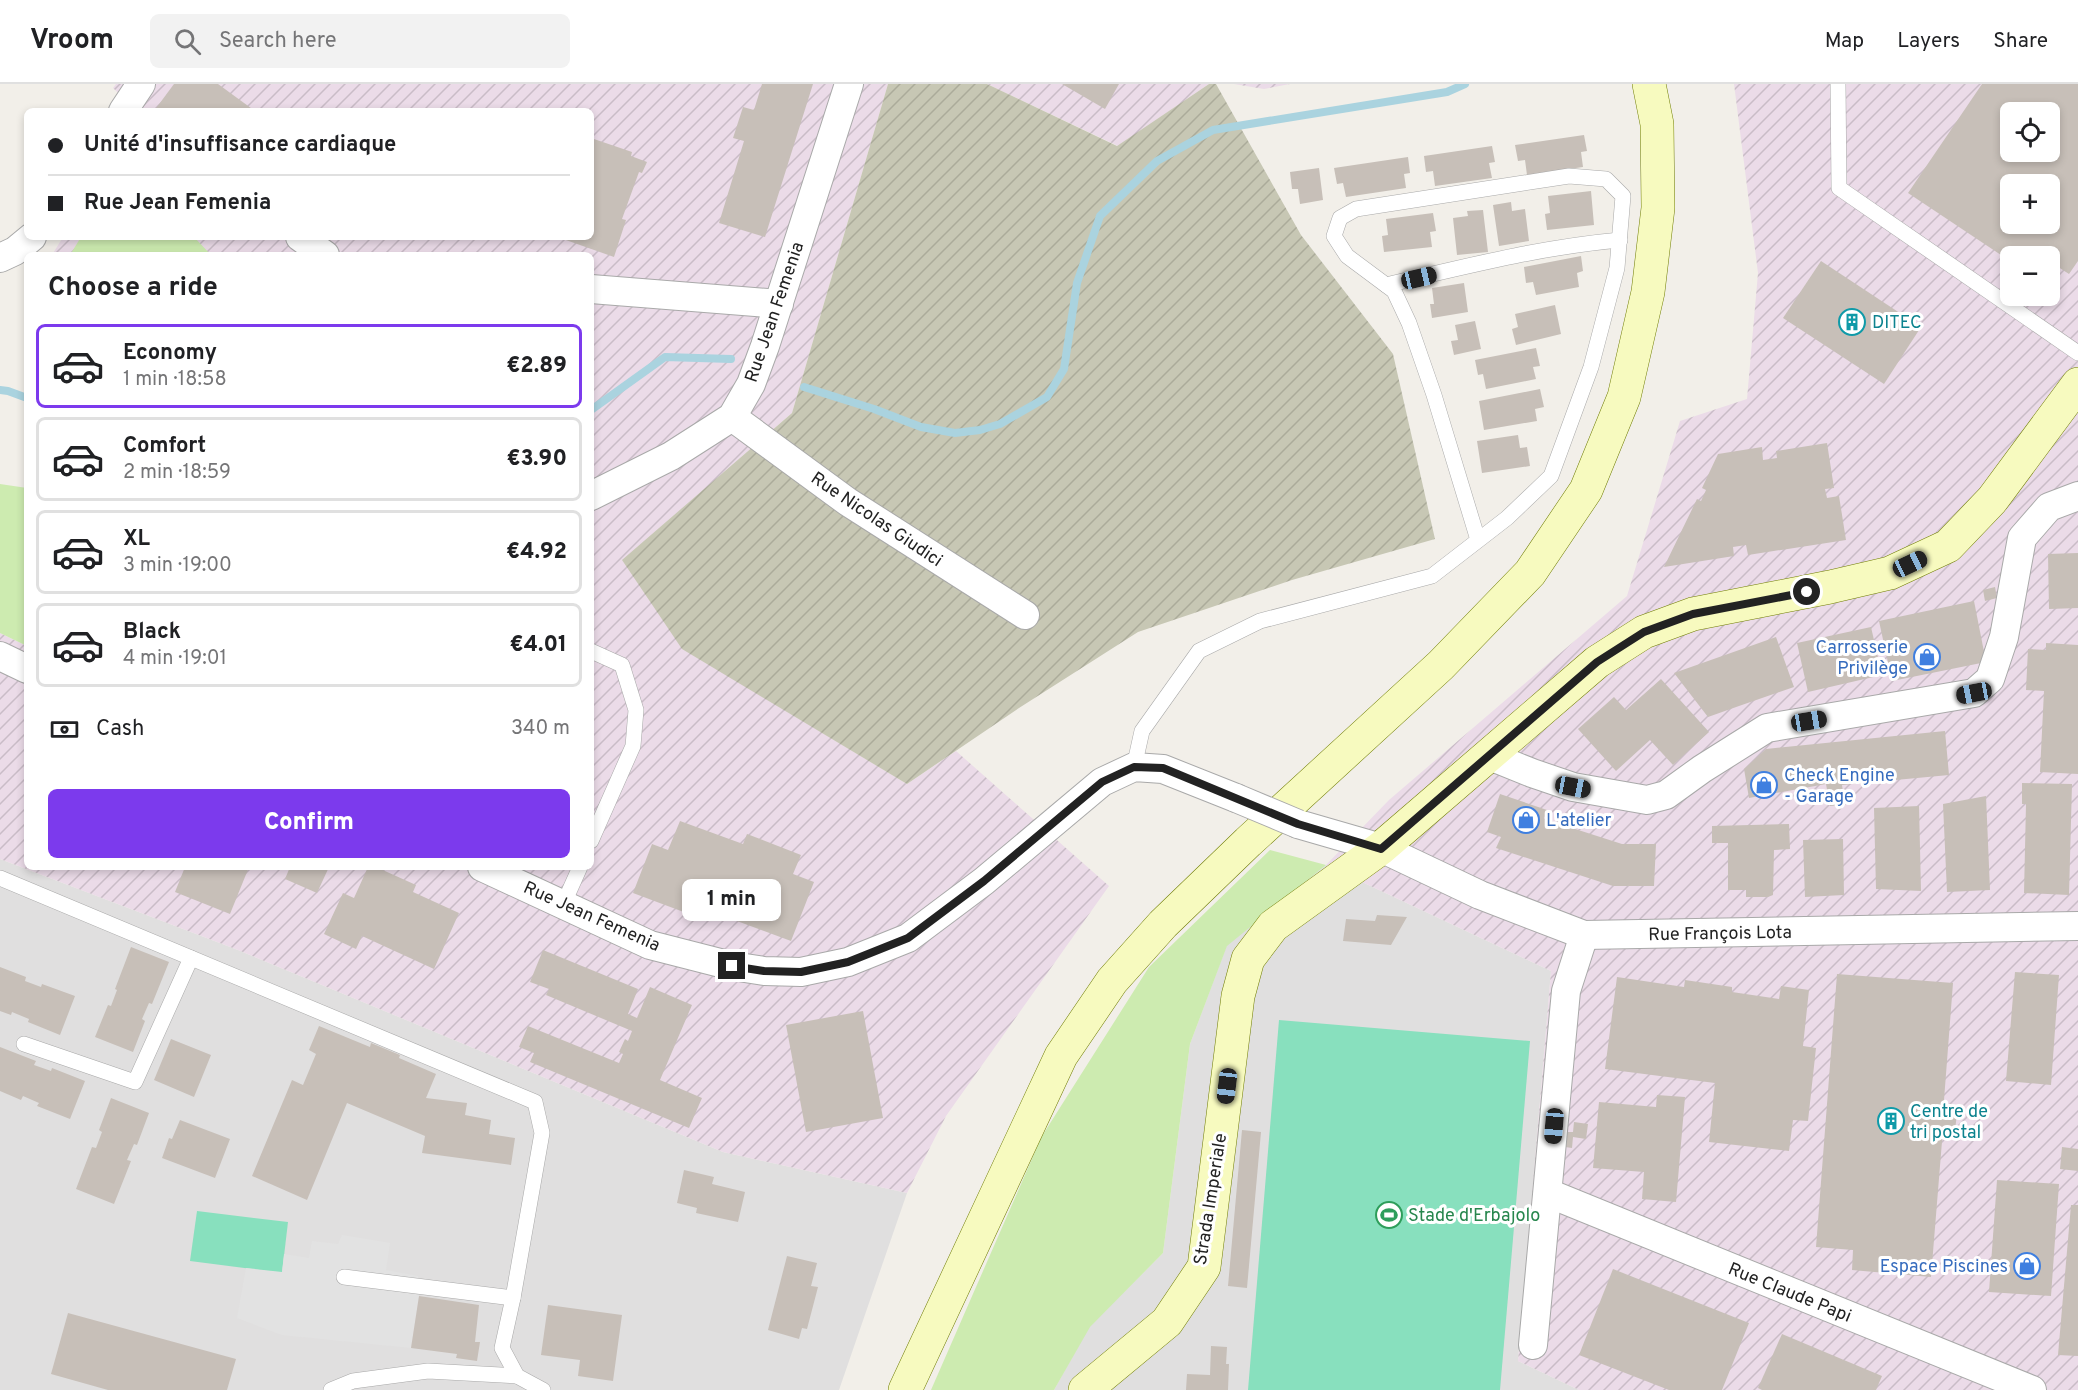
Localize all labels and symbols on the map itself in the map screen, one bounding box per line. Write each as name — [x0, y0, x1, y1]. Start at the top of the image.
street label: Rue Jean Femenia — [741, 239, 810, 386]
car — [1399, 265, 1439, 291]
building icon: DITEC — [1837, 307, 1867, 337]
place label: DITEC — [1872, 312, 1922, 335]
street label: Rue Nicolas Giudici — [806, 468, 947, 573]
car — [1890, 548, 1930, 580]
route start — [1793, 578, 1820, 605]
place label: Carrosserie Privilège — [1816, 637, 1908, 681]
shop icon: Carrosserie Privilège — [1912, 642, 1942, 672]
car — [1955, 681, 1993, 705]
car — [1790, 709, 1828, 733]
place label: Check Engine - Garage — [1784, 765, 1895, 809]
shop icon: Check Engine - Garage — [1749, 770, 1779, 800]
car — [1554, 775, 1592, 799]
shop icon: L'atelier — [1511, 805, 1541, 835]
place label: L'atelier — [1546, 810, 1612, 833]
street label: Rue Jean Femenia — [519, 877, 663, 958]
callout: 1 min — [682, 879, 782, 921]
street label: Rue François Lota — [1648, 922, 1792, 947]
route end — [718, 952, 745, 979]
car — [1216, 1067, 1238, 1105]
place label: Centre de tri postal — [1910, 1101, 1988, 1145]
building icon: Centre de tri postal — [1876, 1106, 1906, 1136]
car — [1543, 1107, 1565, 1145]
street label: Strada Imperiale — [1190, 1132, 1233, 1267]
sports icon: Stade d'Erbajolo — [1374, 1200, 1404, 1230]
place label: Stade d'Erbajolo — [1408, 1205, 1540, 1228]
shop icon: Espace Piscines — [2012, 1251, 2042, 1281]
place label: Espace Piscines — [1880, 1256, 2008, 1279]
street label: Rue Claude Papi — [1724, 1258, 1854, 1329]

